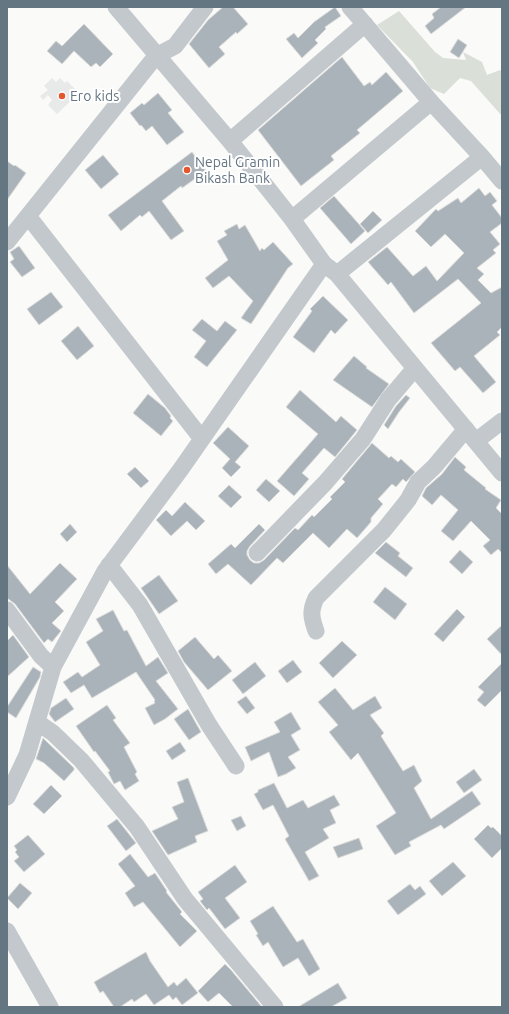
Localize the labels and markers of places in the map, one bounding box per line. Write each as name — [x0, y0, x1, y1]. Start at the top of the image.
place label: Ero kids — [70, 88, 119, 104]
marker: Ero kids — [57, 91, 67, 101]
place label: Nepal Gramin Bikash Bank — [195, 154, 280, 186]
marker: Nepal Gramin Bikash Bank — [182, 165, 192, 175]

